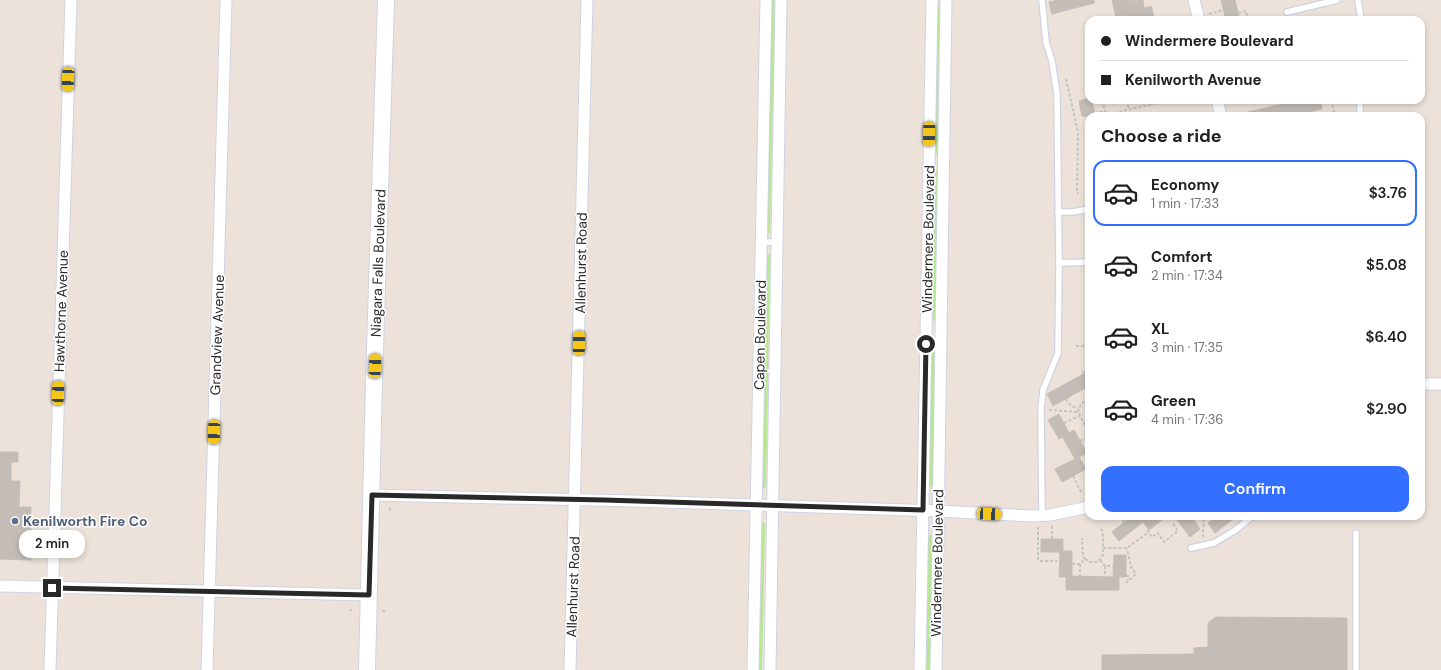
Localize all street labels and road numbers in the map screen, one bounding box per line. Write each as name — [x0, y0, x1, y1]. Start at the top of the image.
street label: Windermere Boulevard — [918, 165, 938, 313]
street label: Niagara Falls Boulevard — [366, 189, 390, 337]
street label: Allenhurst Road — [571, 212, 591, 314]
street label: Hawthorne Avenue — [50, 250, 72, 372]
street label: Grandview Avenue — [206, 274, 228, 396]
street label: Capen Boulevard — [750, 280, 770, 390]
street label: Windermere Boulevard — [927, 489, 947, 637]
street label: Allenhurst Road — [562, 536, 584, 638]

